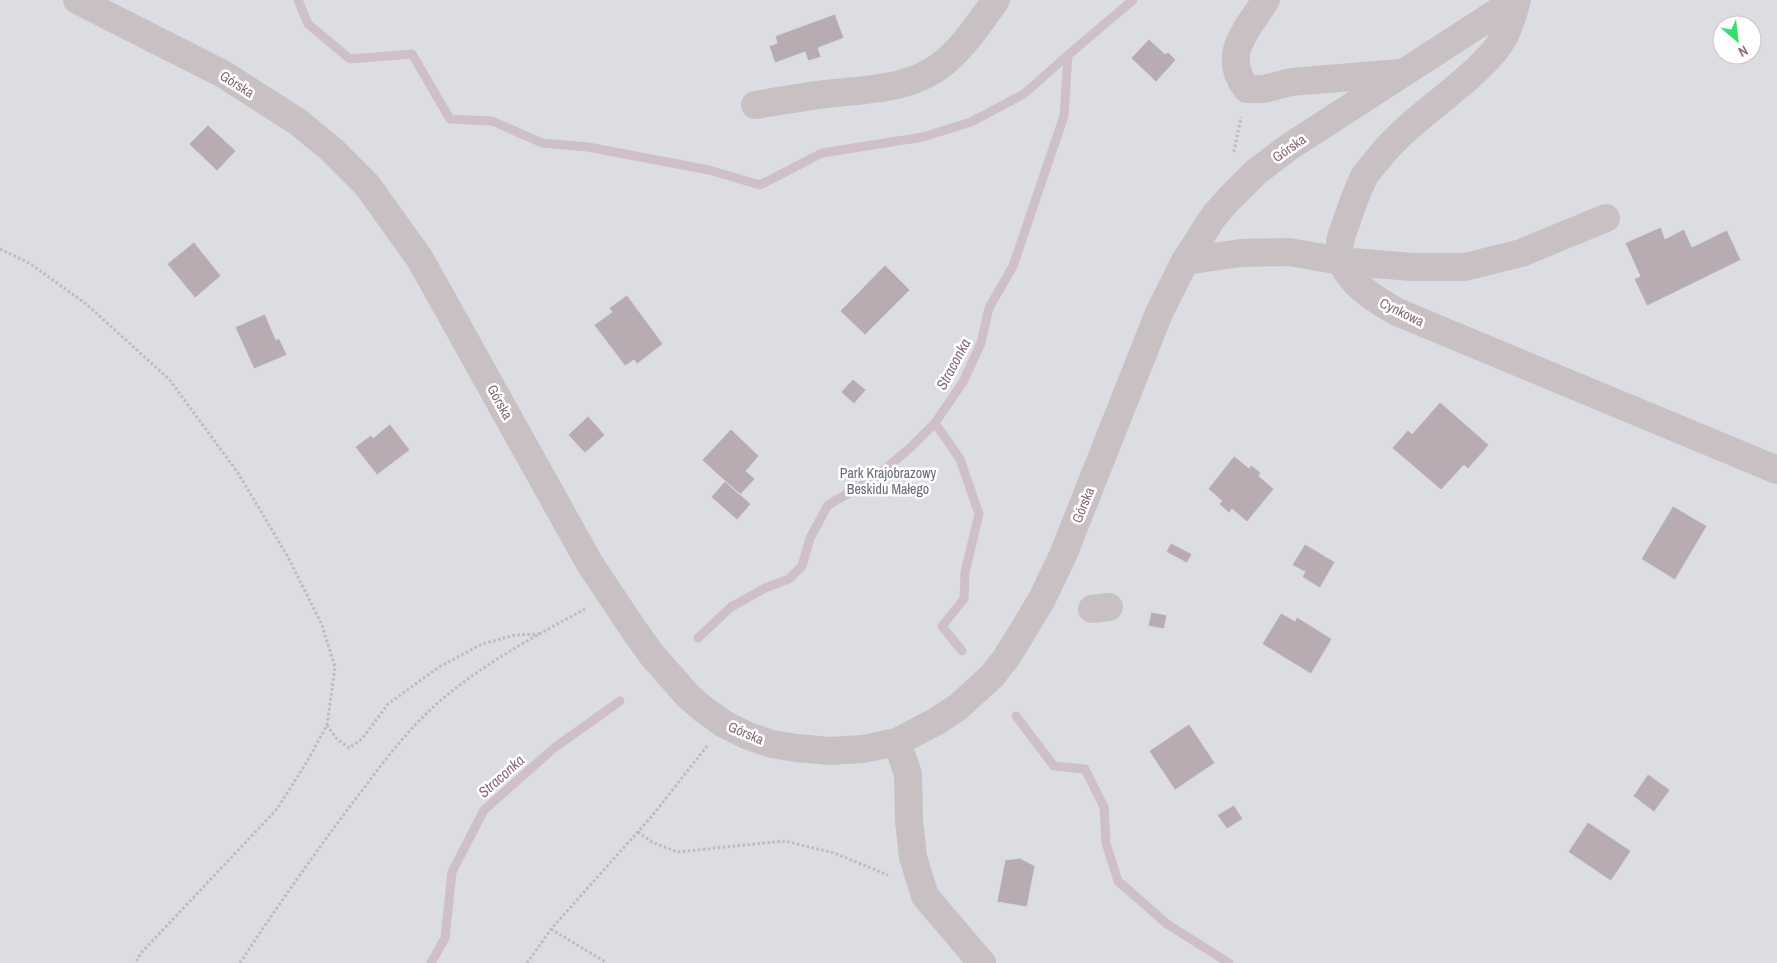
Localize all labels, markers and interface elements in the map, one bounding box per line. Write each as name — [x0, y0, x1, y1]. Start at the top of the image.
north arrow — [1712, 15, 1762, 65]
text: N — [1735, 42, 1751, 61]
street label: Górska — [217, 67, 258, 102]
street label: Górska — [1269, 130, 1310, 166]
street label: Cynkowa — [1377, 294, 1428, 331]
water label: Straconka — [931, 334, 975, 393]
street label: Górska — [483, 381, 517, 423]
park label: Park Krajobrazowy Beskidu Małego — [840, 464, 936, 498]
street label: Górska — [1068, 484, 1099, 526]
street label: Górska — [725, 717, 767, 749]
water label: Straconka — [473, 750, 529, 802]

